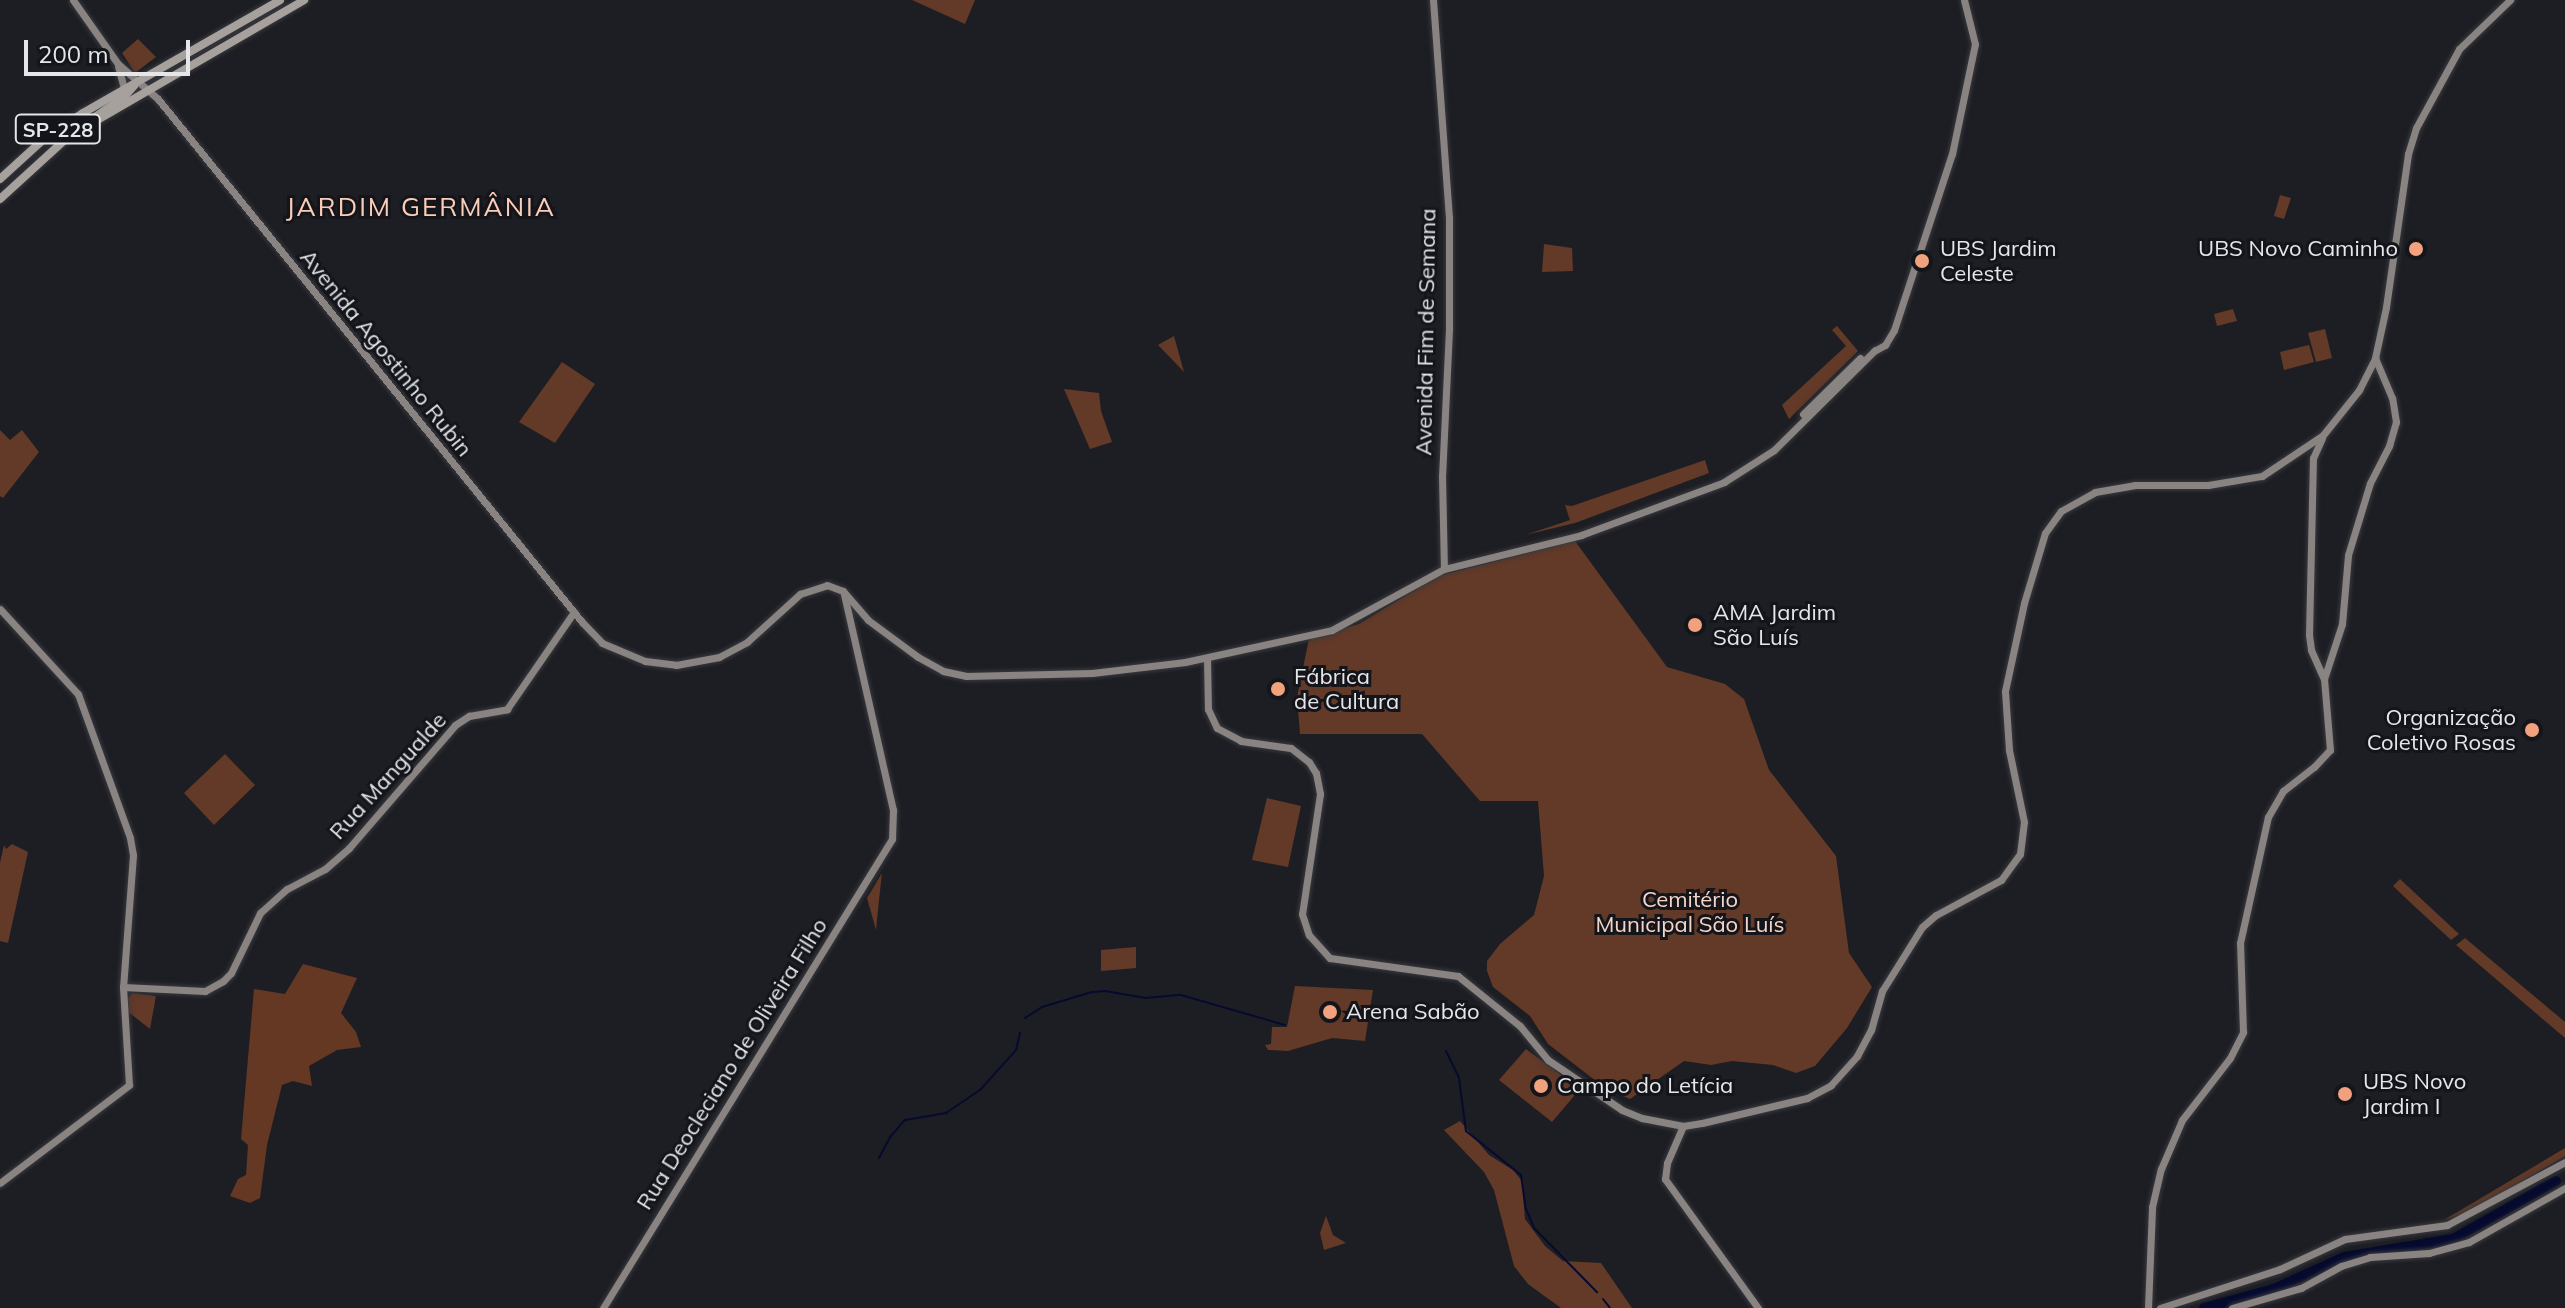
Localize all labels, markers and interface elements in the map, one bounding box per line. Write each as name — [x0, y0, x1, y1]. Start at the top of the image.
scale bar — [28, 24, 194, 74]
text: 200 m — [38, 39, 109, 69]
road number: SP-228 — [14, 113, 102, 145]
district label: JARDIM GERMÂNIA — [286, 191, 556, 223]
street label: Avenida Fim de Semana — [1411, 208, 1441, 456]
place label: UBS Jardim Celeste — [1940, 235, 2057, 286]
place label: UBS Novo Caminho — [2198, 236, 2398, 262]
marker: UBS Novo Caminho — [2405, 238, 2427, 260]
street label: Avenida Agostinho Rubin — [294, 244, 478, 462]
marker: UBS Jardim Celeste — [1911, 250, 1933, 272]
place label: AMA Jardim São Luís — [1713, 599, 1836, 650]
marker: AMA Jardim São Luís — [1684, 614, 1706, 636]
place label: Fábrica de Cultura — [1294, 663, 1399, 714]
marker: Fábrica de Cultura — [1269, 680, 1287, 698]
place label: Organização Coletivo Rosas — [2367, 704, 2516, 756]
street label: Rua Mangualde — [324, 707, 452, 845]
marker: Organização Coletivo Rosas — [2523, 721, 2541, 739]
park label: Cemitério Municipal São Luís — [1595, 886, 1785, 938]
street label: Rua Deocleciano de Oliveira Filho — [631, 913, 833, 1215]
place label: Arena Sabão — [1346, 999, 1480, 1025]
marker: Arena Sabão — [1321, 1003, 1339, 1021]
place label: UBS Novo Jardim I — [2363, 1068, 2466, 1120]
place label: Campo do Letícia — [1557, 1073, 1733, 1099]
marker: Campo do Letícia — [1532, 1077, 1550, 1095]
marker: UBS Novo Jardim I — [2334, 1083, 2356, 1105]

